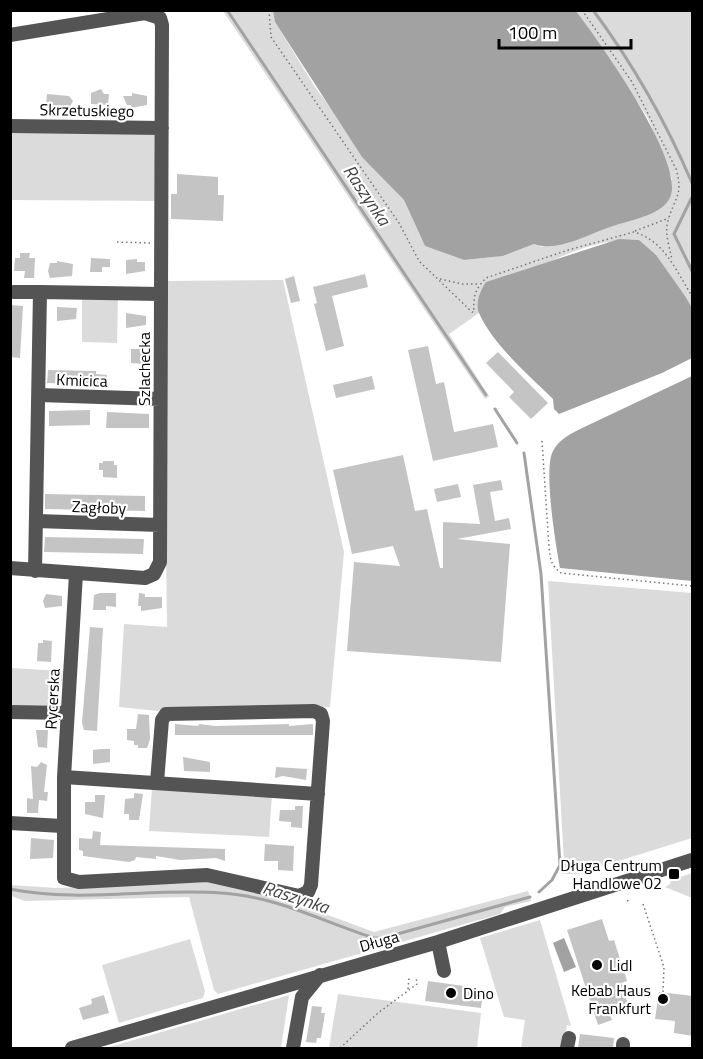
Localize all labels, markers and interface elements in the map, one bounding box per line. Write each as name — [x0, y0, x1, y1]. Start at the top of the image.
scale bar — [499, 12, 631, 50]
text: 100 m — [508, 19, 557, 46]
street label: Skrzetuskiego — [39, 97, 135, 123]
water label: Raszynka — [337, 159, 398, 232]
street label: Szlachecka — [132, 332, 156, 406]
street label: Kmicica — [56, 367, 108, 393]
street label: Zagłoby — [71, 494, 127, 520]
street label: Rycerska — [38, 668, 66, 730]
place label: Długa Centrum Handlowe 02 — [560, 853, 662, 895]
marker: Długa Centrum Handlowe 02 — [667, 867, 681, 881]
water label: Raszynka — [259, 874, 334, 921]
street label: Długa — [356, 924, 402, 958]
place label: Lidl — [609, 953, 632, 977]
marker: Lidl — [590, 958, 604, 972]
place label: Kebab Haus Frankfurt — [571, 978, 651, 1020]
place label: Dino — [463, 981, 494, 1005]
marker: Dino — [444, 986, 458, 1000]
marker: Kebab Haus Frankfurt — [656, 992, 670, 1006]

